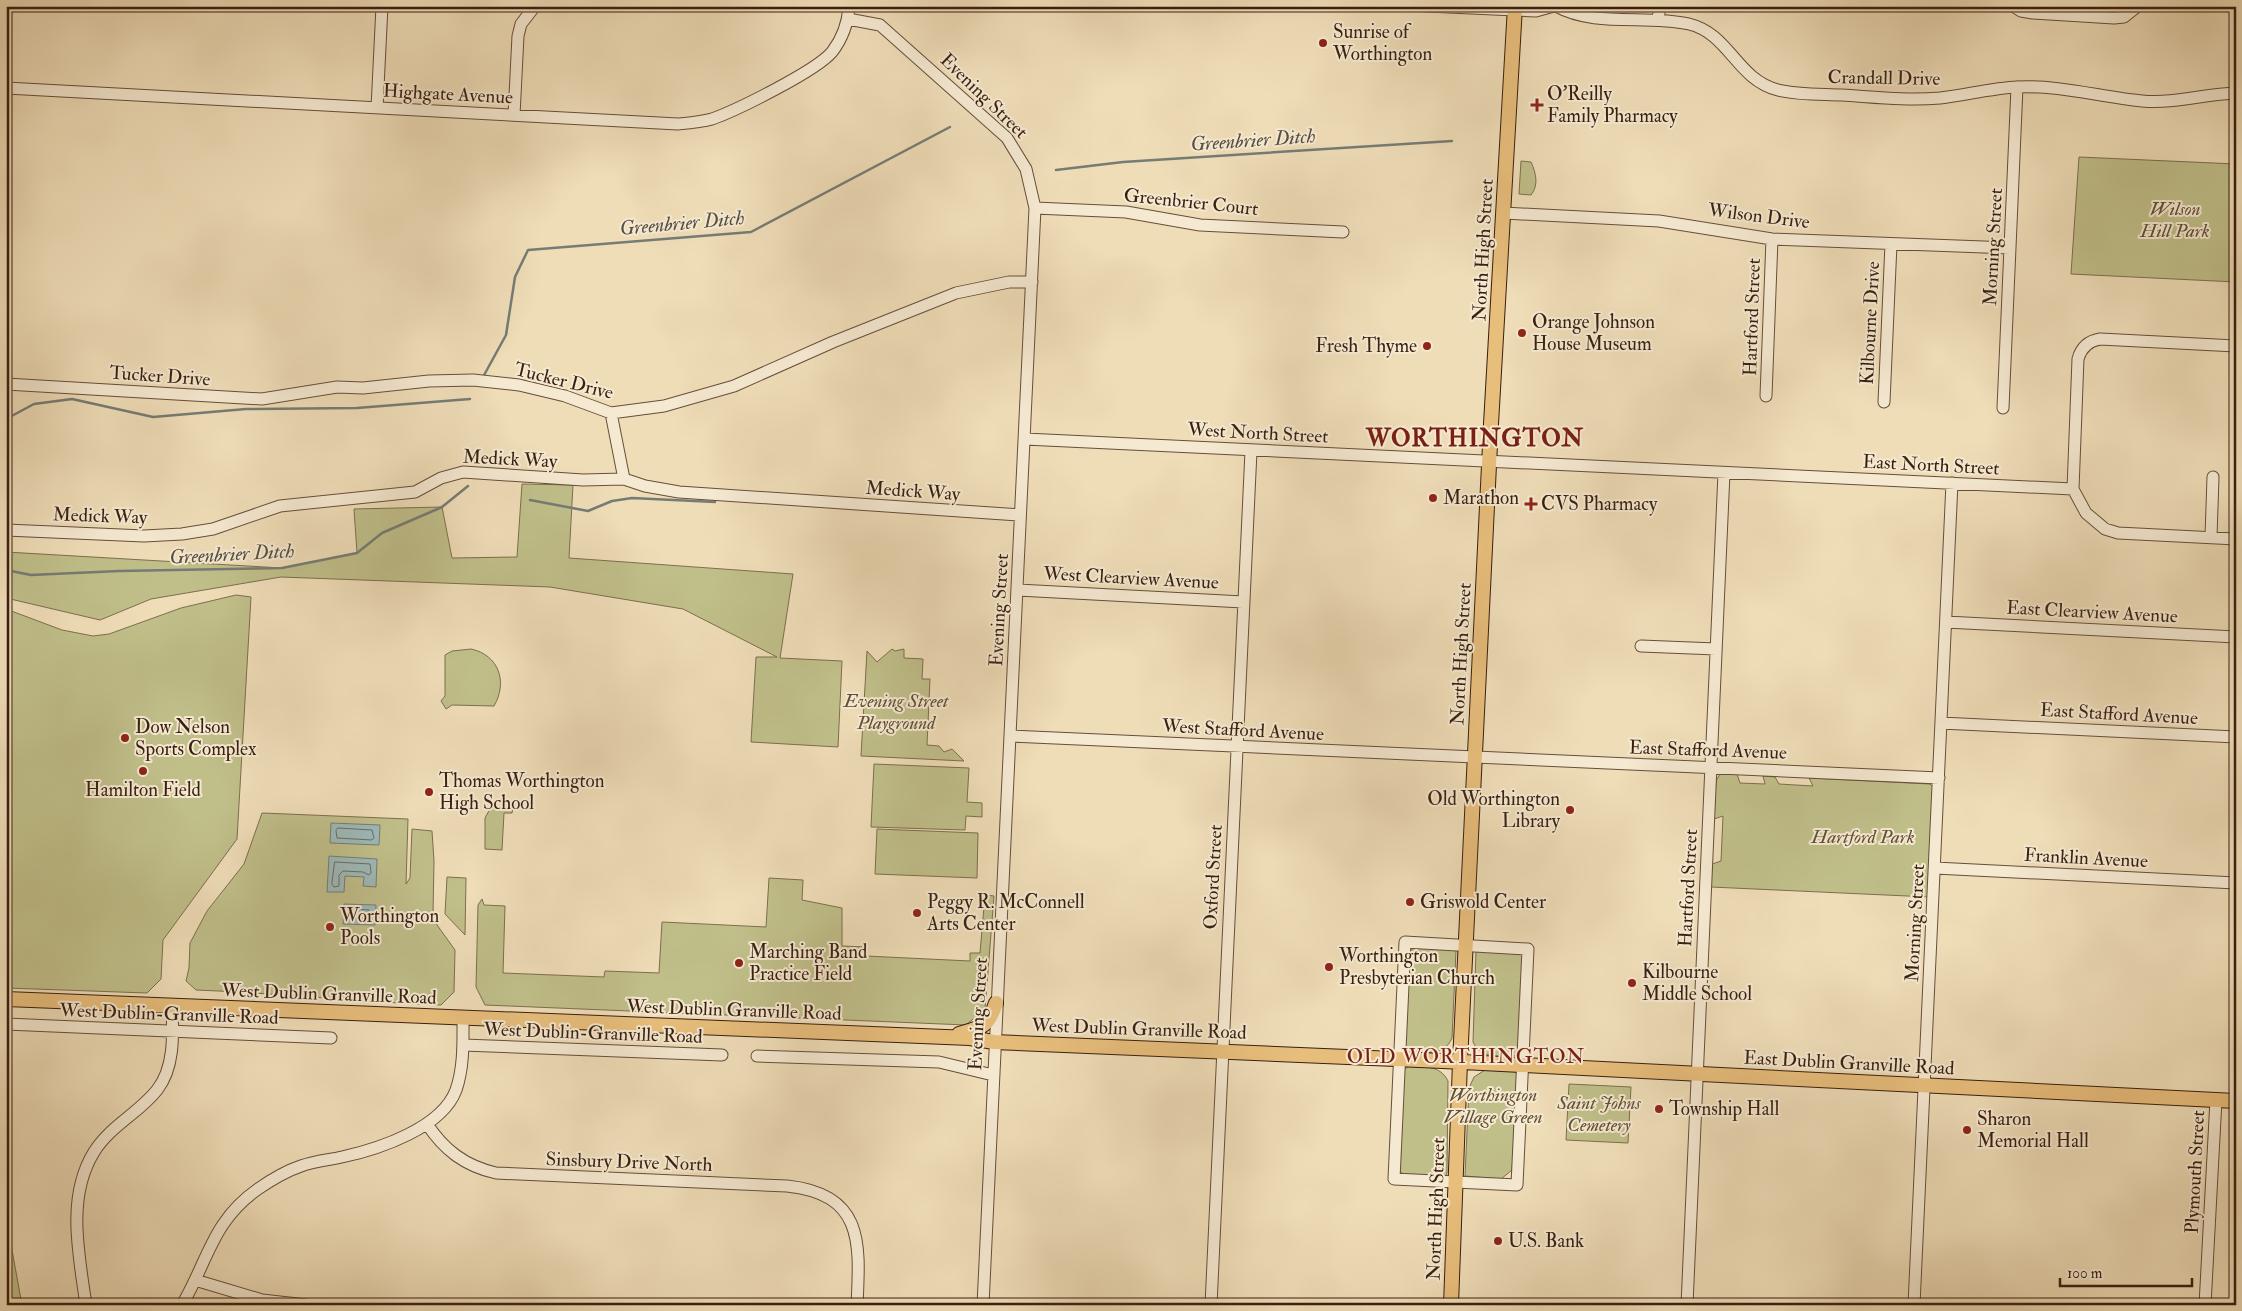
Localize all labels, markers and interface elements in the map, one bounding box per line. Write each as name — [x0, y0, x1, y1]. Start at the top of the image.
place label: Sunrise of Worthington — [1332, 20, 1432, 66]
marker: Sunrise of Worthington — [1317, 37, 1329, 49]
street label: Evening Street — [935, 48, 1033, 144]
street label: Crandall Drive — [1827, 65, 1941, 91]
street label: Highgate Avenue — [382, 79, 514, 109]
place label: O'Reilly Family Pharmacy — [1547, 82, 1678, 128]
marker: O'Reilly Family Pharmacy — [1531, 99, 1543, 111]
water label: Greenbrier Ditch — [1190, 123, 1316, 157]
street label: North High Street — [1467, 178, 1499, 322]
street label: Greenbrier Court — [1123, 183, 1259, 221]
street label: Morning Street — [1978, 187, 2008, 307]
park label: Wilson Hill Park — [2139, 197, 2210, 243]
street label: Wilson Drive — [1706, 198, 1811, 234]
water label: Greenbrier Ditch — [619, 205, 745, 241]
street label: Hartford Street — [1738, 258, 1766, 376]
street label: Kilbourne Drive — [1855, 261, 1885, 385]
place label: Orange Johnson House Museum — [1532, 310, 1655, 356]
marker: Orange Johnson House Museum — [1516, 327, 1528, 339]
place label: Fresh Thyme — [1315, 334, 1417, 358]
marker: Fresh Thyme — [1421, 340, 1433, 352]
street label: Tucker Drive — [512, 357, 616, 405]
street label: Tucker Drive — [109, 361, 211, 391]
street label: West North Street — [1186, 417, 1329, 449]
district label: WORTHINGTON — [1365, 423, 1584, 454]
street label: Medick Way — [462, 445, 559, 473]
street label: East North Street — [1862, 449, 2000, 481]
street label: Medick Way — [865, 476, 962, 506]
place label: Marathon — [1443, 486, 1519, 510]
marker: Marathon — [1427, 492, 1439, 504]
place label: CVS Pharmacy — [1541, 492, 1658, 516]
marker: CVS Pharmacy — [1525, 498, 1537, 510]
street label: Medick Way — [52, 502, 148, 530]
water label: Greenbrier Ditch — [169, 538, 295, 570]
street label: Evening Street — [984, 553, 1014, 667]
street label: West Clearview Avenue — [1042, 561, 1219, 595]
street label: North High Street — [1445, 582, 1477, 726]
street label: East Clearview Avenue — [2006, 596, 2178, 628]
park label: Evening Street Playground — [842, 689, 950, 735]
street label: East Stafford Avenue — [2039, 698, 2199, 730]
street label: West Stafford Avenue — [1160, 714, 1325, 746]
place label: Dow Nelson Sports Complex — [135, 715, 257, 762]
marker: Dow Nelson Sports Complex — [119, 732, 131, 744]
street label: East Stafford Avenue — [1629, 735, 1787, 765]
marker: Hamilton Field — [137, 765, 149, 777]
place label: Thomas Worthington High School — [439, 769, 605, 815]
place label: Hamilton Field — [85, 778, 202, 802]
marker: Thomas Worthington High School — [423, 786, 435, 798]
place label: Old Worthington Library — [1427, 787, 1561, 833]
marker: Old Worthington Library — [1564, 804, 1576, 816]
street label: Oxford Street — [1198, 824, 1228, 930]
park label: Hartford Park — [1810, 825, 1915, 849]
street label: Hartford Street — [1673, 828, 1703, 948]
street label: Franklin Avenue — [2023, 843, 2149, 873]
street label: Morning Street — [1900, 863, 1930, 983]
place label: Peggy R. McConnell Arts Center — [926, 890, 1085, 936]
place label: Griswold Center — [1420, 890, 1546, 914]
marker: Griswold Center — [1404, 896, 1416, 908]
place label: Worthington Pools — [339, 904, 439, 950]
marker: Peggy R. McConnell Arts Center — [911, 907, 923, 919]
marker: Worthington Pools — [324, 921, 336, 933]
place label: Marching Band Practice Field — [749, 940, 868, 986]
place label: Worthington Presbyterian Church — [1338, 944, 1495, 990]
marker: Marching Band Practice Field — [733, 957, 745, 969]
street label: Evening Street — [963, 957, 993, 1071]
place label: Kilbourne Middle School — [1642, 960, 1752, 1006]
marker: Worthington Presbyterian Church — [1323, 961, 1335, 973]
marker: Kilbourne Middle School — [1626, 977, 1638, 989]
street label: West Dublin Granville Road — [220, 978, 438, 1010]
street label: West Dublin Granville Road — [625, 994, 843, 1026]
street label: West Dublin-Granville Road — [58, 998, 280, 1030]
street label: West Dublin Granville Road — [1030, 1013, 1248, 1045]
street label: West Dublin-Granville Road — [482, 1017, 704, 1049]
district label: OLD WORTHINGTON — [1347, 1044, 1585, 1069]
street label: East Dublin Granville Road — [1743, 1045, 1956, 1081]
park label: Worthington Village Green — [1444, 1083, 1542, 1129]
park label: Saint Johns Cemetery — [1556, 1091, 1642, 1137]
place label: Township Hall — [1669, 1097, 1779, 1122]
marker: Township Hall — [1653, 1103, 1665, 1115]
place label: Sharon Memorial Hall — [1977, 1107, 2089, 1153]
street label: Plymouth Street — [2180, 1110, 2210, 1234]
marker: Sharon Memorial Hall — [1961, 1124, 1973, 1136]
street label: North High Street — [1422, 1137, 1450, 1281]
street label: Sinsbury Drive North — [545, 1147, 713, 1177]
place label: U.S. Bank — [1508, 1229, 1584, 1253]
marker: U.S. Bank — [1492, 1235, 1504, 1247]
scale bar — [2060, 1256, 2192, 1288]
text: 100 m — [2067, 1264, 2103, 1283]

